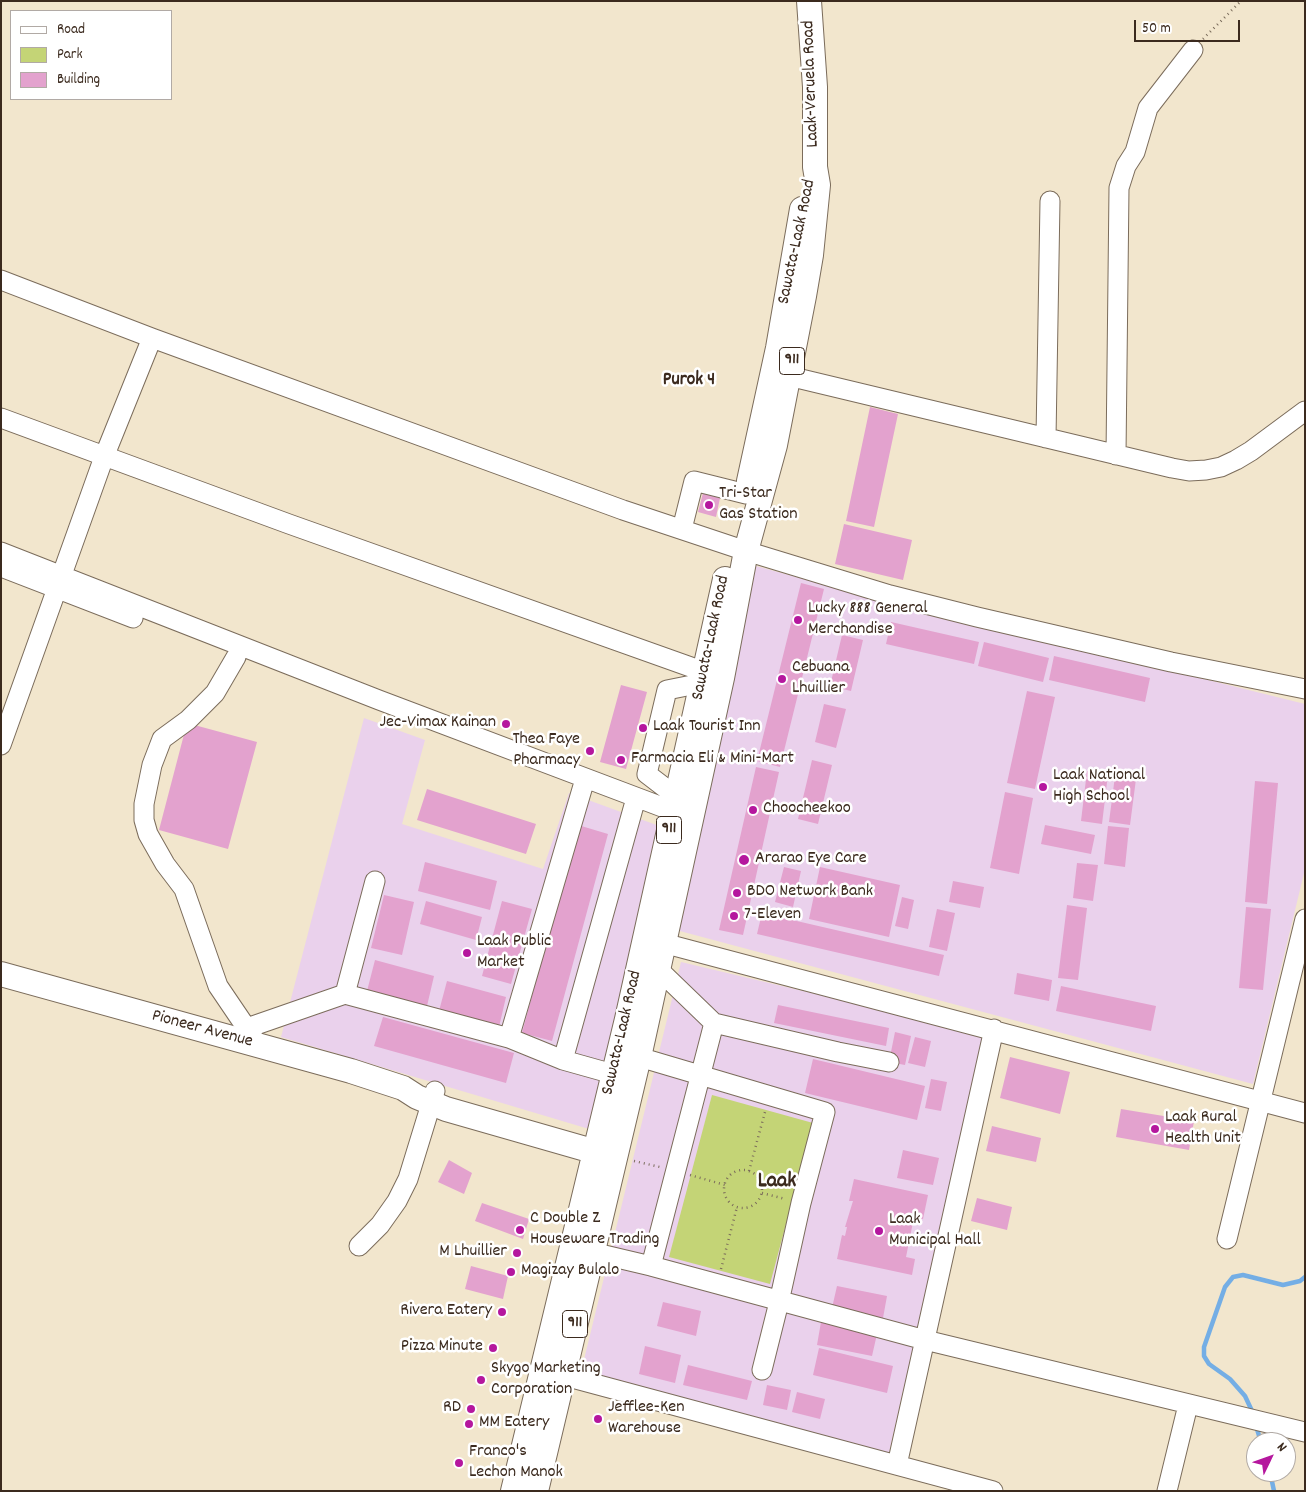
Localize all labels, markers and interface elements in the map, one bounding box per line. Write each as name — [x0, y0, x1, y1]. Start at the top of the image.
legend — [10, 10, 172, 100]
scale bar — [1136, 10, 1242, 42]
text: 50 m — [1142, 18, 1171, 40]
text: Road — [57, 19, 85, 41]
street label: Laak-Veruela Road — [799, 20, 825, 148]
text: Park — [57, 44, 83, 66]
text: Building — [57, 69, 100, 91]
street label: Sawata-Laak Road — [774, 178, 822, 306]
road number: 911 — [780, 348, 804, 374]
district label: Purok 4 — [663, 370, 715, 392]
place label: Tri-Star Gas Station — [719, 484, 798, 526]
marker: Tri-Star Gas Station — [703, 499, 715, 511]
street label: Sawata-Laak Road — [688, 574, 736, 702]
place label: Lucky 888 General Merchandise — [808, 599, 928, 642]
marker: Lucky 888 General Merchandise — [792, 614, 804, 626]
place label: Cebuana Lhuillier — [792, 658, 850, 701]
marker: Cebuana Lhuillier — [776, 673, 788, 685]
place label: Jec-Vimax Kainan — [379, 713, 496, 735]
place label: Laak Tourist Inn — [653, 717, 761, 739]
marker: Jec-Vimax Kainan — [500, 718, 512, 730]
marker: Laak Tourist Inn — [637, 722, 649, 734]
place label: Thea Faye Pharmacy — [512, 730, 580, 772]
marker: Thea Faye Pharmacy — [584, 745, 596, 757]
place label: Farmacia Eli & Mini-Mart — [631, 749, 794, 771]
marker: Farmacia Eli & Mini-Mart — [615, 754, 627, 766]
place label: Laak National High School — [1053, 766, 1145, 809]
marker: Laak National High School — [1037, 781, 1049, 793]
place label: Choocheekoo — [763, 799, 851, 821]
marker: Choocheekoo — [747, 804, 759, 816]
road number: 911 — [656, 816, 682, 844]
place label: Ararao Eye Care — [755, 849, 867, 871]
marker: Ararao Eye Care — [737, 853, 751, 867]
place label: BDO Network Bank — [747, 882, 873, 904]
marker: BDO Network Bank — [731, 887, 743, 899]
place label: 7-Eleven — [744, 905, 801, 927]
marker: 7-Eleven — [728, 910, 740, 922]
place label: Laak Public Market — [477, 932, 551, 974]
marker: Laak Public Market — [461, 947, 473, 959]
street label: Sawata-Laak Road — [598, 969, 648, 1097]
street label: Pioneer Avenue — [149, 1006, 255, 1054]
place label: Laak Rural Health Unit — [1165, 1108, 1241, 1150]
marker: Laak Rural Health Unit — [1149, 1123, 1161, 1135]
district label: Laak — [758, 1170, 796, 1196]
place label: C Double Z Houseware Trading — [530, 1209, 659, 1252]
place label: Laak Municipal Hall — [889, 1210, 981, 1252]
marker: C Double Z Houseware Trading — [514, 1224, 526, 1236]
marker: Laak Municipal Hall — [873, 1225, 885, 1237]
place label: M Lhuillier — [439, 1242, 507, 1264]
marker: M Lhuillier — [511, 1247, 523, 1259]
place label: Magizay Bulalo — [521, 1261, 619, 1283]
marker: Magizay Bulalo — [505, 1266, 517, 1278]
place label: Rivera Eatery — [400, 1301, 492, 1323]
marker: Rivera Eatery — [496, 1306, 508, 1318]
road number: 911 — [562, 1310, 588, 1338]
place label: Pizza Minute — [401, 1337, 483, 1359]
marker: Pizza Minute — [487, 1342, 499, 1354]
place label: Skygo Marketing Corporation — [491, 1359, 601, 1402]
marker: Skygo Marketing Corporation — [475, 1374, 487, 1386]
place label: RD — [443, 1398, 461, 1420]
place label: Jefflee-Ken Warehouse — [608, 1398, 684, 1440]
marker: RD — [465, 1403, 477, 1415]
place label: MM Eatery — [479, 1413, 549, 1435]
marker: Jefflee-Ken Warehouse — [592, 1413, 604, 1425]
marker: MM Eatery — [463, 1418, 475, 1430]
north arrow — [1246, 1432, 1296, 1482]
text: N — [1272, 1438, 1291, 1457]
place label: Franco's Lechon Manok — [469, 1442, 563, 1485]
marker: Franco's Lechon Manok — [453, 1457, 465, 1469]

